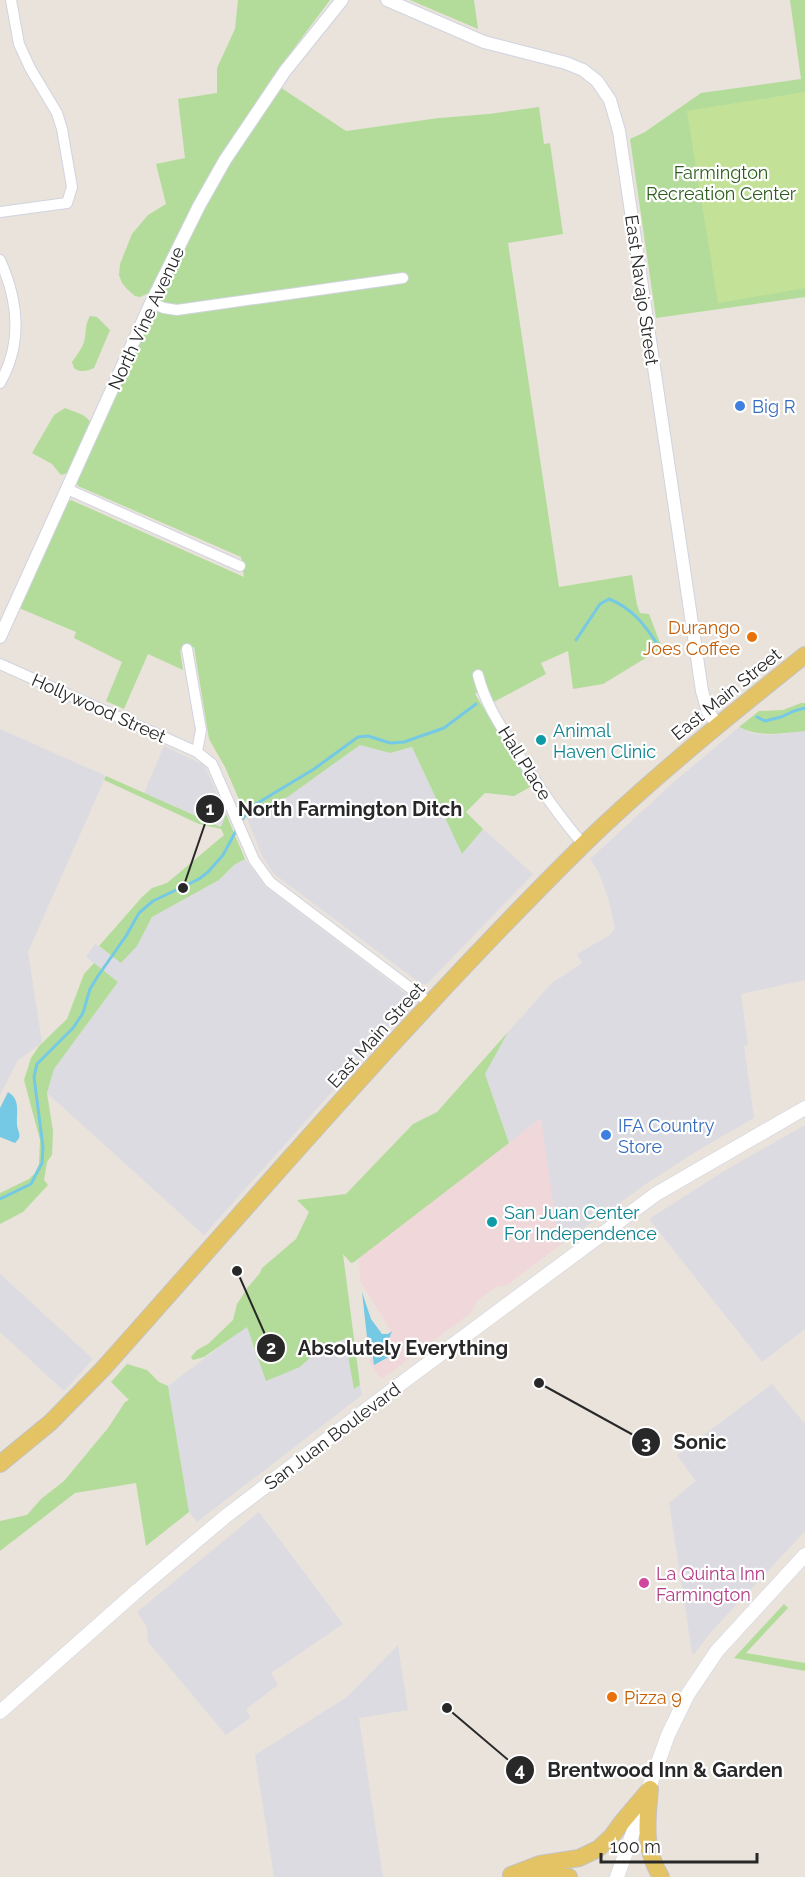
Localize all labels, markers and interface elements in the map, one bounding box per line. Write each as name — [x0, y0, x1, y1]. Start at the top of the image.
park label: Farmington Recreation Center — [646, 162, 797, 204]
street label: East Navajo Street — [621, 213, 663, 367]
street label: North Vine Avenue — [104, 243, 189, 393]
place label: Big R — [752, 396, 796, 417]
marker: Big R — [733, 399, 747, 413]
place label: Durango Joes Coffee — [643, 617, 740, 659]
marker: Durango Joes Coffee — [745, 630, 759, 644]
street label: East Main Street — [667, 644, 785, 744]
street label: Hollywood Street — [29, 669, 169, 747]
place label: Animal Haven Clinic — [553, 720, 656, 762]
street label: Hall Place — [494, 722, 556, 804]
marker: Animal Haven Clinic — [534, 733, 548, 747]
callout: North Farmington Ditch — [195, 790, 474, 828]
text: North Farmington Ditch — [238, 797, 462, 821]
text: 1 — [206, 798, 215, 819]
street label: East Main Street — [323, 978, 429, 1092]
place label: IFA Country Store — [618, 1115, 715, 1157]
marker: IFA Country Store — [599, 1128, 613, 1142]
place label: San Juan Center For Independence — [504, 1202, 657, 1244]
marker: San Juan Center For Independence — [485, 1215, 499, 1229]
callout: Absolutely Everything — [256, 1329, 520, 1367]
text: Absolutely Everything — [298, 1336, 508, 1360]
text: 2 — [266, 1337, 276, 1358]
street label: San Juan Boulevard — [260, 1378, 404, 1494]
callout: Sonic — [631, 1423, 738, 1461]
text: Sonic — [674, 1430, 726, 1454]
text: 3 — [641, 1432, 651, 1453]
place label: La Quinta Inn Farmington — [656, 1563, 765, 1605]
marker: La Quinta Inn Farmington — [637, 1576, 651, 1590]
place label: Pizza 9 — [624, 1687, 682, 1708]
marker: Pizza 9 — [605, 1690, 619, 1704]
callout: Brentwood Inn & Garden — [505, 1751, 795, 1789]
text: Brentwood Inn & Garden — [547, 1758, 783, 1782]
text: 4 — [515, 1759, 525, 1780]
scale bar — [601, 1826, 757, 1864]
text: 100 m — [610, 1836, 661, 1857]

